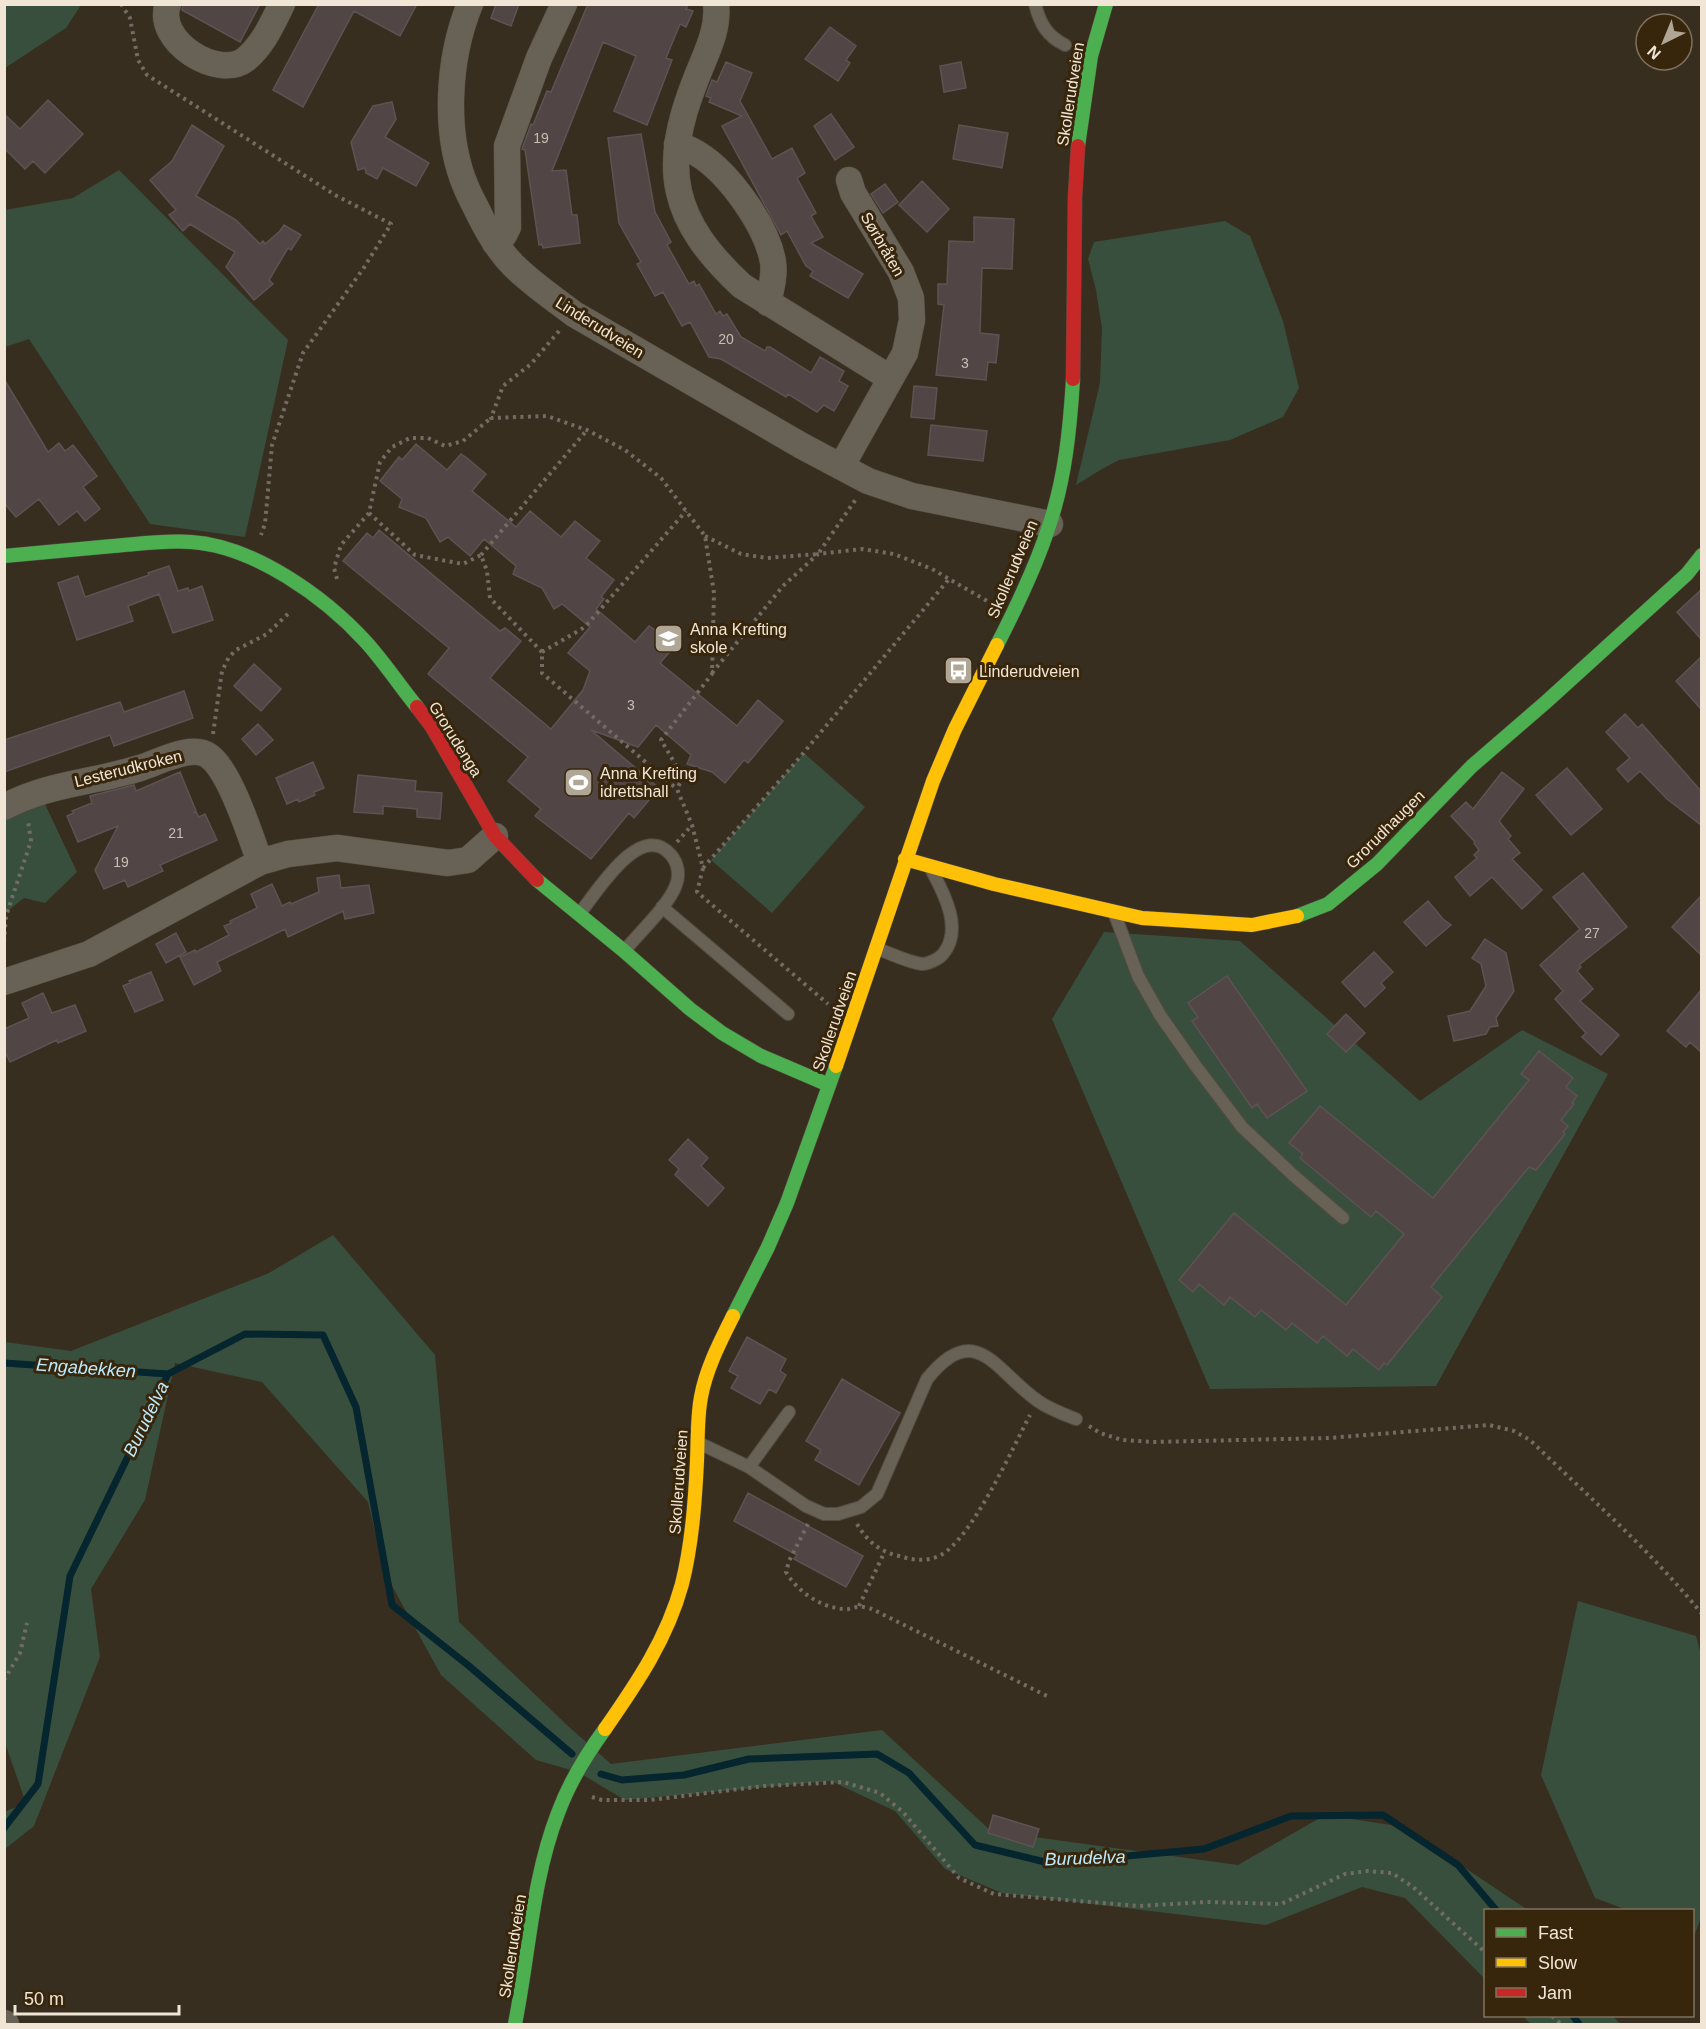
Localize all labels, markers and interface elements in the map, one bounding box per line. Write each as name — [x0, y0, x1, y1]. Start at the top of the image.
north arrow — [1634, 12, 1694, 72]
street label: Skollerudveien — [1054, 41, 1087, 147]
text: N — [1644, 42, 1664, 63]
house number: 19 — [533, 130, 549, 146]
street label: Sørbråten — [857, 209, 908, 279]
street label: Linderudveien — [553, 294, 647, 361]
house number: 20 — [718, 331, 734, 347]
house number: 3 — [961, 355, 969, 371]
street label: Skollerudveien — [984, 518, 1041, 621]
place label: Anna Krefting skole — [690, 621, 787, 656]
school or university icon: Anna Krefting skole — [653, 622, 685, 654]
bus stop icon: Linderudveien — [942, 655, 974, 687]
place label: Linderudveien — [979, 663, 1080, 680]
house number: 3 — [627, 697, 635, 713]
street label: Grorudenga — [426, 699, 485, 780]
street label: Lesterudkroken — [73, 747, 184, 790]
place label: Anna Krefting idrettshall — [600, 765, 697, 800]
sports icon: Anna Krefting idrettshall — [563, 766, 595, 798]
street label: Grorudhaugen — [1343, 787, 1428, 872]
house number: 21 — [168, 825, 184, 841]
house number: 19 — [113, 854, 129, 870]
house number: 27 — [1584, 925, 1600, 941]
street label: Skollerudveien — [809, 969, 860, 1074]
water label: Engabekken — [35, 1355, 137, 1381]
water label: Burudelva — [119, 1378, 173, 1460]
street label: Skollerudveien — [666, 1429, 691, 1535]
water label: Burudelva — [1044, 1847, 1126, 1869]
street label: Skollerudveien — [496, 1893, 529, 1999]
legend — [1484, 1909, 1694, 2017]
text: Fast — [1538, 1923, 1573, 1943]
text: Slow — [1538, 1953, 1578, 1973]
scale bar — [15, 1978, 178, 2016]
text: Jam — [1538, 1983, 1572, 2003]
text: 50 m — [24, 1989, 64, 2009]

